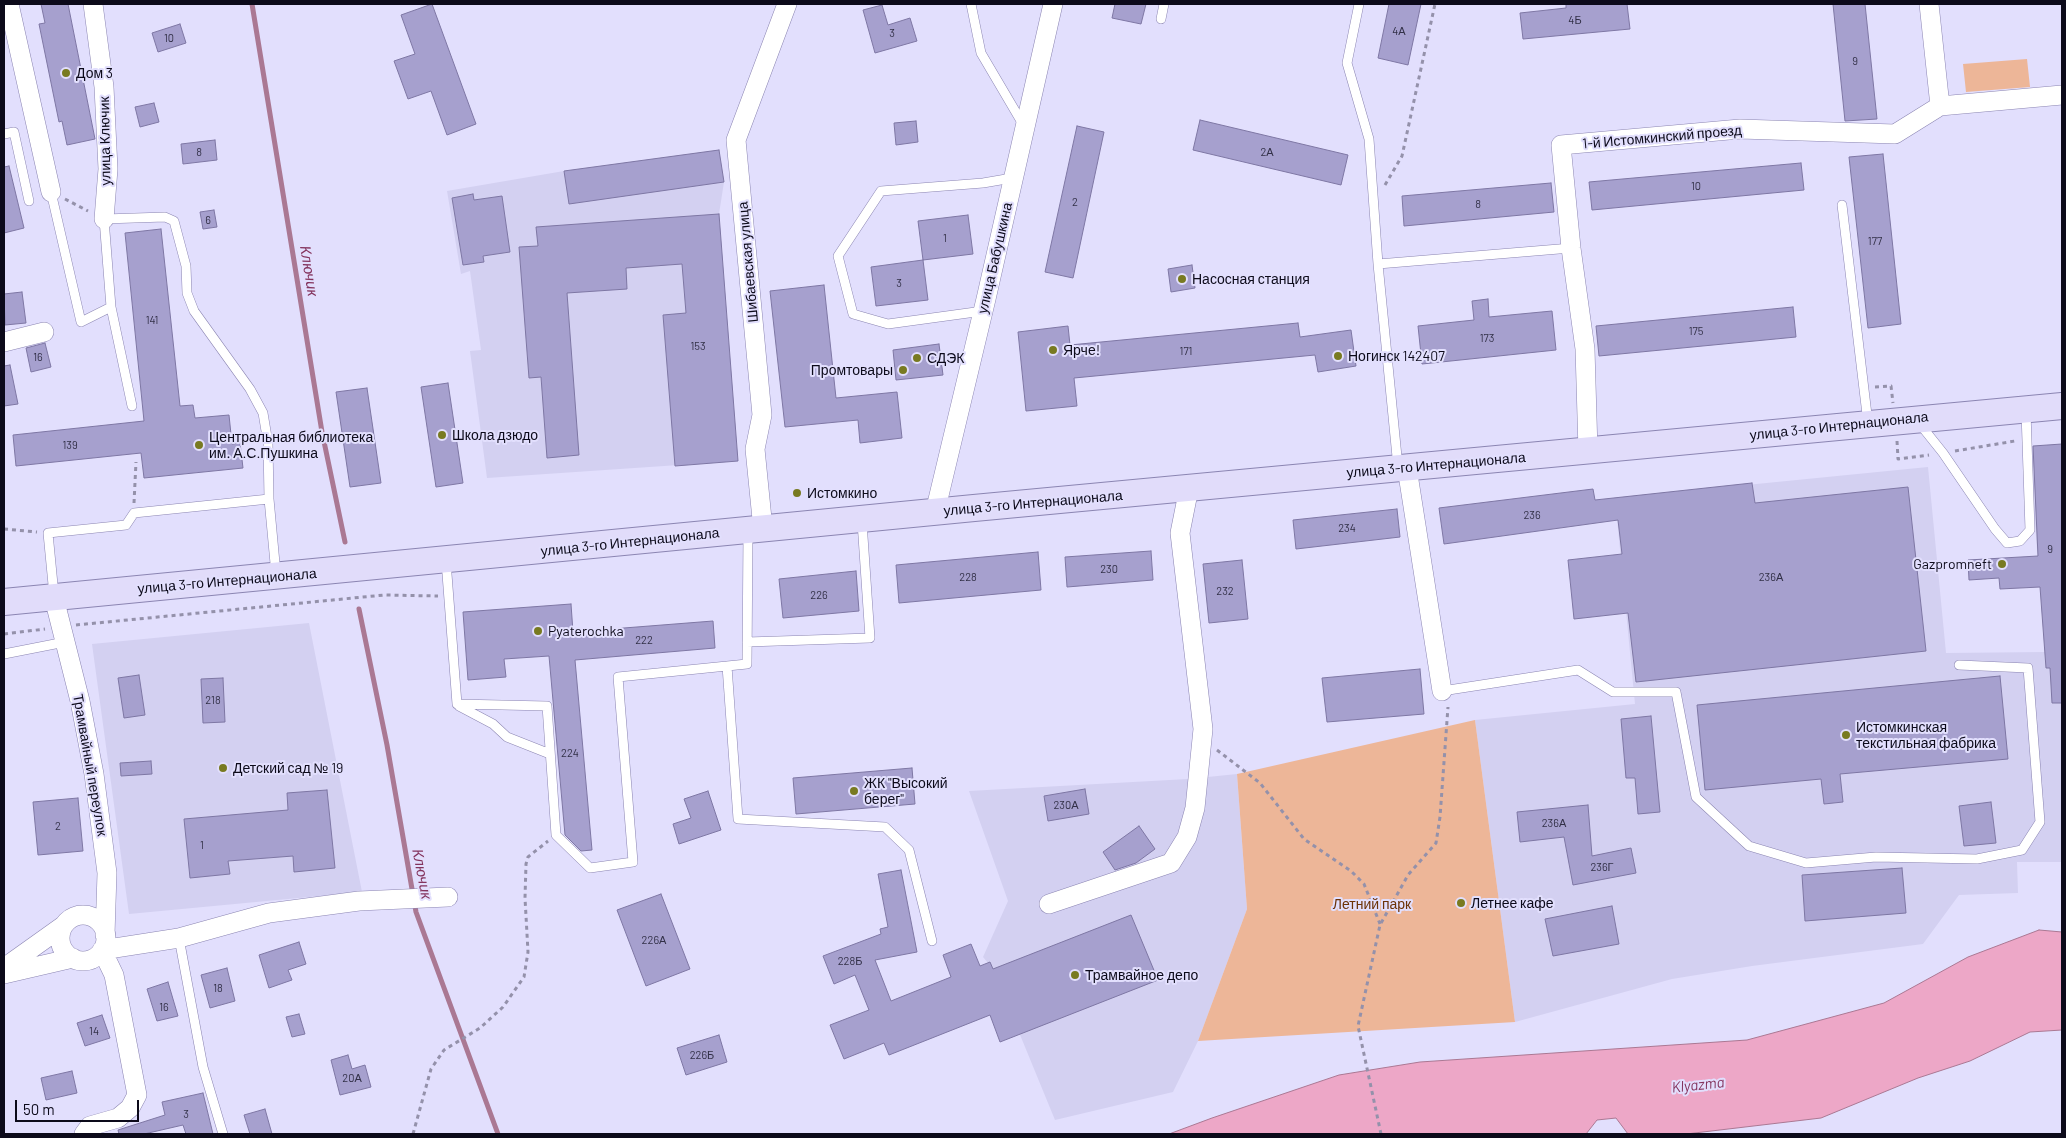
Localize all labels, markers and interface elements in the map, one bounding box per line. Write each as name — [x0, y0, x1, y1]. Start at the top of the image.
house number: 4Б — [1568, 13, 1582, 27]
house number: 4А — [1392, 24, 1406, 38]
house number: 3 — [889, 26, 895, 40]
house number: 10 — [164, 31, 174, 45]
house number: 9 — [1852, 54, 1858, 68]
place label: Дом 3 — [76, 65, 113, 81]
marker: Дом 3 — [60, 67, 72, 79]
street label: улица Ключик — [96, 96, 114, 186]
street label: 1-й Истомкинский проезд — [1582, 122, 1742, 152]
house number: 8 — [196, 145, 202, 159]
house number: 2А — [1260, 145, 1274, 159]
house number: 10 — [1691, 179, 1701, 193]
house number: 2 — [1072, 195, 1078, 209]
house number: 8 — [1475, 197, 1481, 211]
street label: Шибаевская улица — [734, 201, 762, 323]
street label: улица Бабушкина — [974, 201, 1016, 315]
house number: 6 — [205, 213, 211, 227]
house number: 1 — [943, 231, 947, 245]
house number: 177 — [1868, 234, 1882, 248]
water label: Ключик — [296, 244, 322, 298]
place label: Насосная станция — [1192, 271, 1310, 287]
marker: Насосная станция — [1176, 273, 1188, 285]
house number: 3 — [896, 276, 902, 290]
house number: 141 — [146, 313, 158, 327]
house number: 175 — [1689, 324, 1703, 338]
house number: 173 — [1480, 331, 1494, 345]
house number: 153 — [690, 339, 706, 353]
place label: Ярче! — [1063, 342, 1100, 358]
marker: Ярче! — [1047, 344, 1059, 356]
house number: 171 — [1180, 344, 1192, 358]
place label: Ногинск 142407 — [1348, 348, 1445, 364]
house number: 16 — [33, 350, 43, 364]
place label: СДЭК — [927, 350, 965, 366]
marker: Ногинск 142407 — [1332, 350, 1344, 362]
marker: СДЭК — [911, 352, 923, 364]
place label: Промтовары — [811, 362, 893, 378]
marker: Промтовары — [897, 364, 909, 376]
street label: улица 3-го Интернационала — [1749, 408, 1929, 444]
place label: Школа дзюдо — [452, 427, 538, 443]
place label: Центральная библиотека им. А.С.Пушкина — [209, 429, 373, 462]
marker: Школа дзюдо — [436, 429, 448, 441]
house number: 139 — [62, 438, 78, 452]
marker: Центральная библиотека им. А.С.Пушкина — [193, 439, 205, 451]
street label: улица 3-го Интернационала — [1346, 449, 1526, 481]
place label: Истомкино — [807, 485, 877, 501]
marker: Истомкино — [791, 487, 803, 499]
street label: улица 3-го Интернационала — [943, 487, 1123, 519]
house number: 236 — [1523, 508, 1541, 522]
house number: 234 — [1338, 521, 1356, 535]
street label: улица 3-го Интернационала — [540, 524, 720, 560]
house number: 9 — [2047, 542, 2053, 556]
place label: Gazpromneft — [1913, 556, 1992, 572]
marker: Gazpromneft — [1996, 558, 2008, 570]
house number: 230 — [1100, 562, 1118, 576]
street label: улица 3-го Интернационала — [137, 565, 317, 597]
house number: 228 — [959, 570, 977, 584]
house number: 236А — [1759, 570, 1783, 584]
house number: 232 — [1216, 584, 1234, 598]
house number: 226 — [810, 588, 828, 602]
place label: Pyaterochka — [548, 623, 624, 639]
marker: Pyaterochka — [532, 625, 544, 637]
house number: 222 — [635, 633, 653, 647]
street label: Трамвайный переулок — [69, 693, 111, 837]
house number: 218 — [205, 693, 221, 707]
place label: Истомкинская текстильная фабрика — [1856, 719, 1996, 752]
marker: Истомкинская текстильная фабрика — [1840, 729, 1852, 741]
house number: 224 — [561, 746, 579, 760]
place label: Детский сад № 19 — [233, 760, 343, 776]
marker: Детский сад № 19 — [217, 762, 229, 774]
place label: ЖК "Высокий берег" — [864, 775, 948, 808]
marker: ЖК "Высокий берег" — [848, 785, 860, 797]
house number: 230А — [1053, 798, 1079, 812]
house number: 236А — [1542, 816, 1566, 830]
house number: 2 — [55, 819, 61, 833]
house number: 1 — [200, 838, 204, 852]
water label: Ключик — [408, 847, 436, 901]
house number: 236Г — [1590, 860, 1614, 874]
place label: Летнее кафе — [1471, 895, 1554, 911]
park label: Летний парк — [1333, 896, 1411, 912]
marker: Летнее кафе — [1455, 897, 1467, 909]
house number: 226А — [642, 933, 666, 947]
house number: 228Б — [838, 954, 862, 968]
place label: Трамвайное депо — [1085, 967, 1198, 983]
marker: Трамвайное депо — [1069, 969, 1081, 981]
house number: 18 — [213, 981, 223, 995]
house number: 16 — [159, 1000, 169, 1014]
house number: 14 — [89, 1024, 99, 1038]
house number: 226Б — [690, 1048, 714, 1062]
house number: 20А — [342, 1071, 362, 1085]
water label: Klyazma — [1671, 1073, 1725, 1097]
scale bar — [18, 1090, 141, 1122]
text: 50 m — [23, 1100, 55, 1118]
house number: 3 — [183, 1107, 189, 1121]

